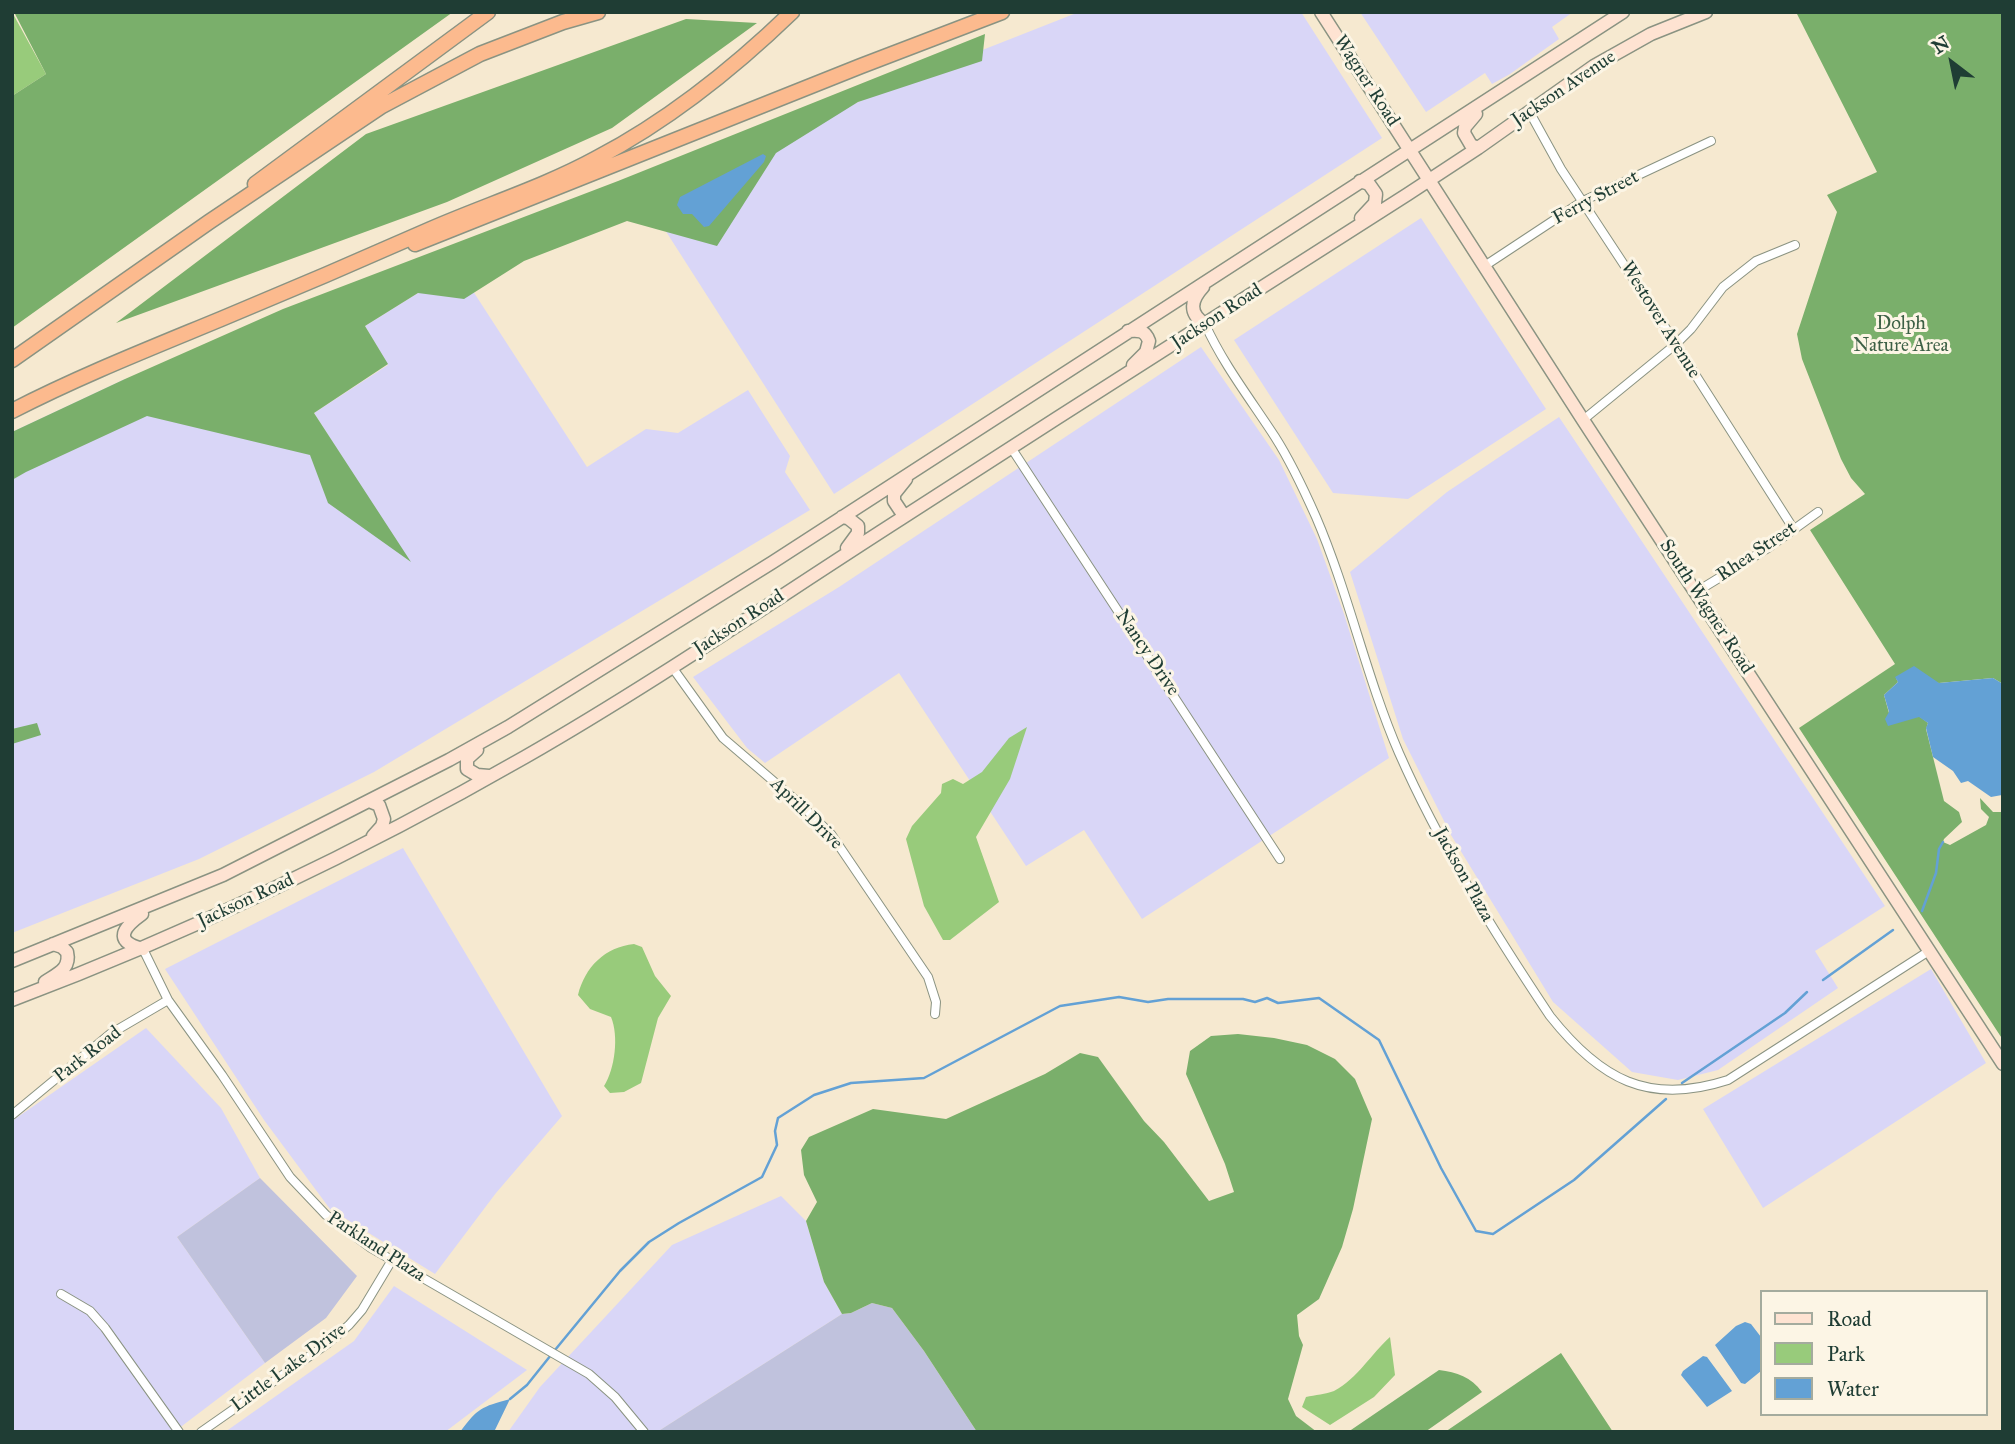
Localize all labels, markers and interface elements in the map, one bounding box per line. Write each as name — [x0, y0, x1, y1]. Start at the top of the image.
north arrow — [1917, 28, 1987, 98]
street label: Wagner Road — [1328, 31, 1404, 131]
text: N — [1928, 31, 1954, 59]
street label: Jackson Avenue — [1508, 46, 1620, 132]
street label: Ferry Street — [1549, 166, 1643, 230]
street label: Westover Avenue — [1615, 257, 1705, 383]
street label: Jackson Road — [1167, 279, 1267, 355]
park label: Dolph Nature Area — [1853, 313, 1949, 357]
street label: Rhea Street — [1713, 517, 1801, 587]
street label: South Wagner Road — [1654, 535, 1758, 679]
street label: Jackson Road — [689, 585, 789, 661]
street label: Nancy Drive — [1110, 606, 1184, 700]
street label: Aprill Drive — [765, 773, 847, 855]
street label: Jackson Plaza — [1428, 824, 1498, 926]
street label: Jackson Road — [194, 869, 298, 933]
street label: Park Road — [50, 1022, 126, 1088]
street label: Parkland Plaza — [323, 1207, 429, 1287]
legend — [1759, 1290, 1987, 1416]
text: Road — [1827, 1306, 1872, 1332]
street label: Little Lake Drive — [227, 1319, 351, 1417]
text: Park — [1827, 1341, 1865, 1367]
text: Water — [1827, 1376, 1879, 1402]

